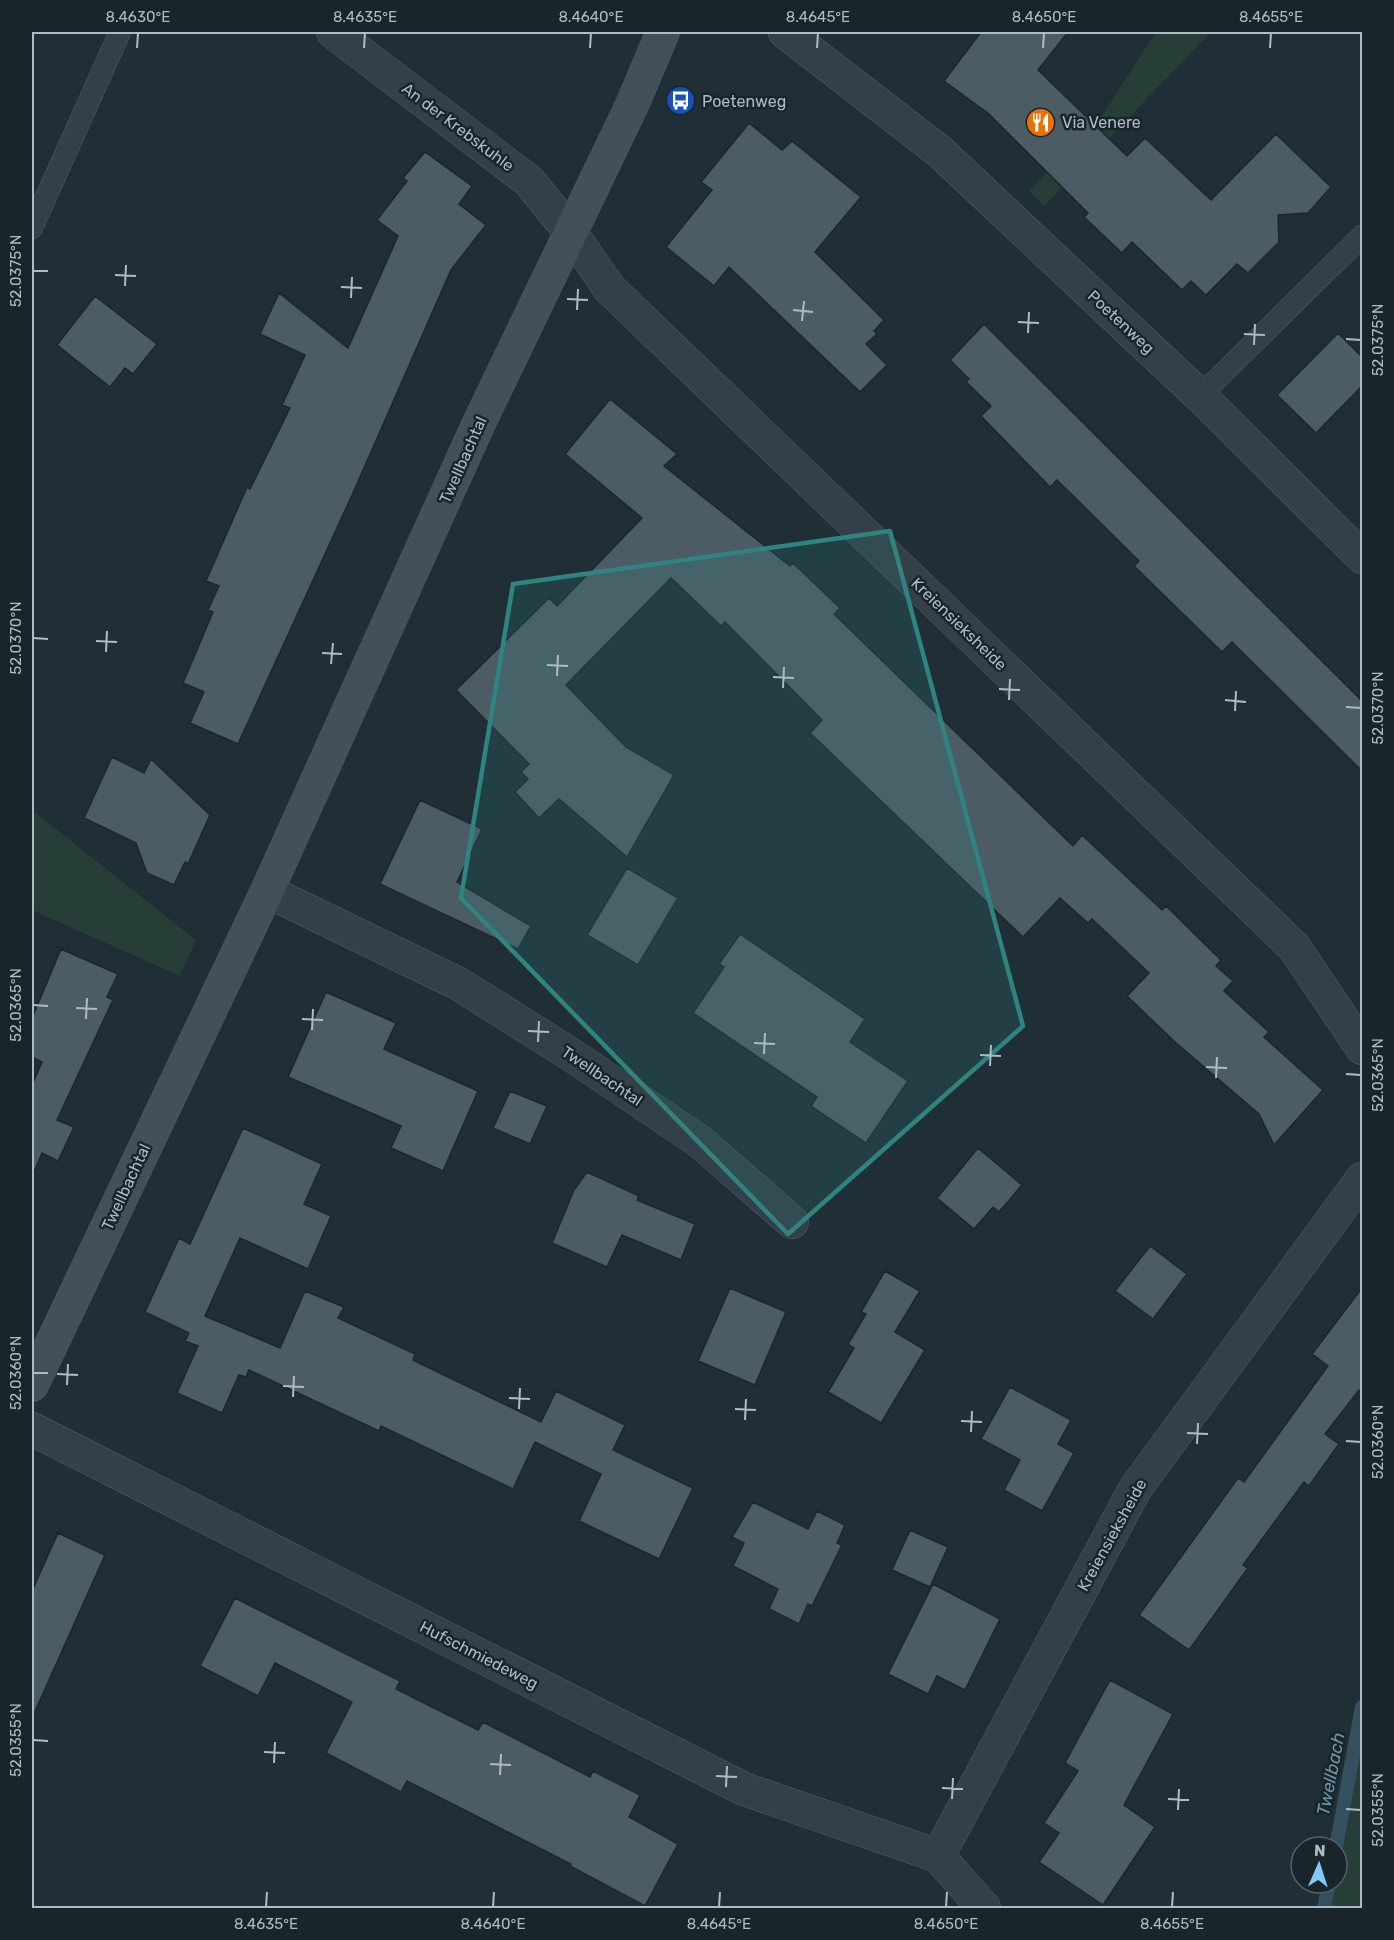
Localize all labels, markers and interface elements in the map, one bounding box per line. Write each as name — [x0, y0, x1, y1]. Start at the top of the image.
text: 8.4630°E — [106, 8, 170, 26]
text: 8.4635°E — [333, 8, 397, 26]
text: 8.4640°E — [558, 8, 624, 26]
text: 8.4645°E — [786, 8, 850, 26]
text: 8.4650°E — [1012, 8, 1076, 26]
text: 8.4655°E — [1239, 8, 1303, 26]
street label: An der Krebskuhle — [398, 79, 518, 175]
bus stop icon: Poetenweg — [665, 85, 697, 117]
place label: Poetenweg — [702, 92, 786, 111]
restaurant icon: Via Venere — [1025, 106, 1057, 138]
place label: Via Venere — [1062, 113, 1141, 132]
text: 52.0375°N — [7, 235, 25, 307]
street label: Poetenweg — [1084, 286, 1158, 358]
text: 52.0375°N — [1369, 304, 1387, 376]
street label: Twellbachtal — [435, 414, 491, 506]
street label: Kreiensieksheide — [907, 574, 1011, 674]
text: 52.0370°N — [7, 601, 25, 675]
text: 52.0370°N — [1369, 671, 1387, 745]
text: 52.0365°N — [7, 968, 25, 1042]
text: 52.0365°N — [1369, 1038, 1387, 1112]
street label: Twellbachtal — [558, 1042, 646, 1110]
street label: Twellbachtal — [98, 1141, 154, 1233]
text: 52.0360°N — [7, 1336, 25, 1410]
text: 52.0360°N — [1369, 1405, 1387, 1479]
street label: Kreiensieksheide — [1073, 1476, 1151, 1594]
street label: Hufschmiedeweg — [417, 1617, 541, 1693]
text: 52.0355°N — [7, 1703, 25, 1777]
water label: Twellbach — [1312, 1730, 1350, 1817]
text: 52.0355°N — [1369, 1773, 1387, 1847]
north arrow — [1289, 1835, 1349, 1895]
text: N — [1314, 1841, 1326, 1860]
text: 8.4635°E — [234, 1915, 298, 1933]
text: 8.4640°E — [460, 1915, 526, 1933]
text: 8.4645°E — [687, 1915, 751, 1933]
text: 8.4650°E — [914, 1915, 978, 1933]
text: 8.4655°E — [1140, 1915, 1204, 1933]

